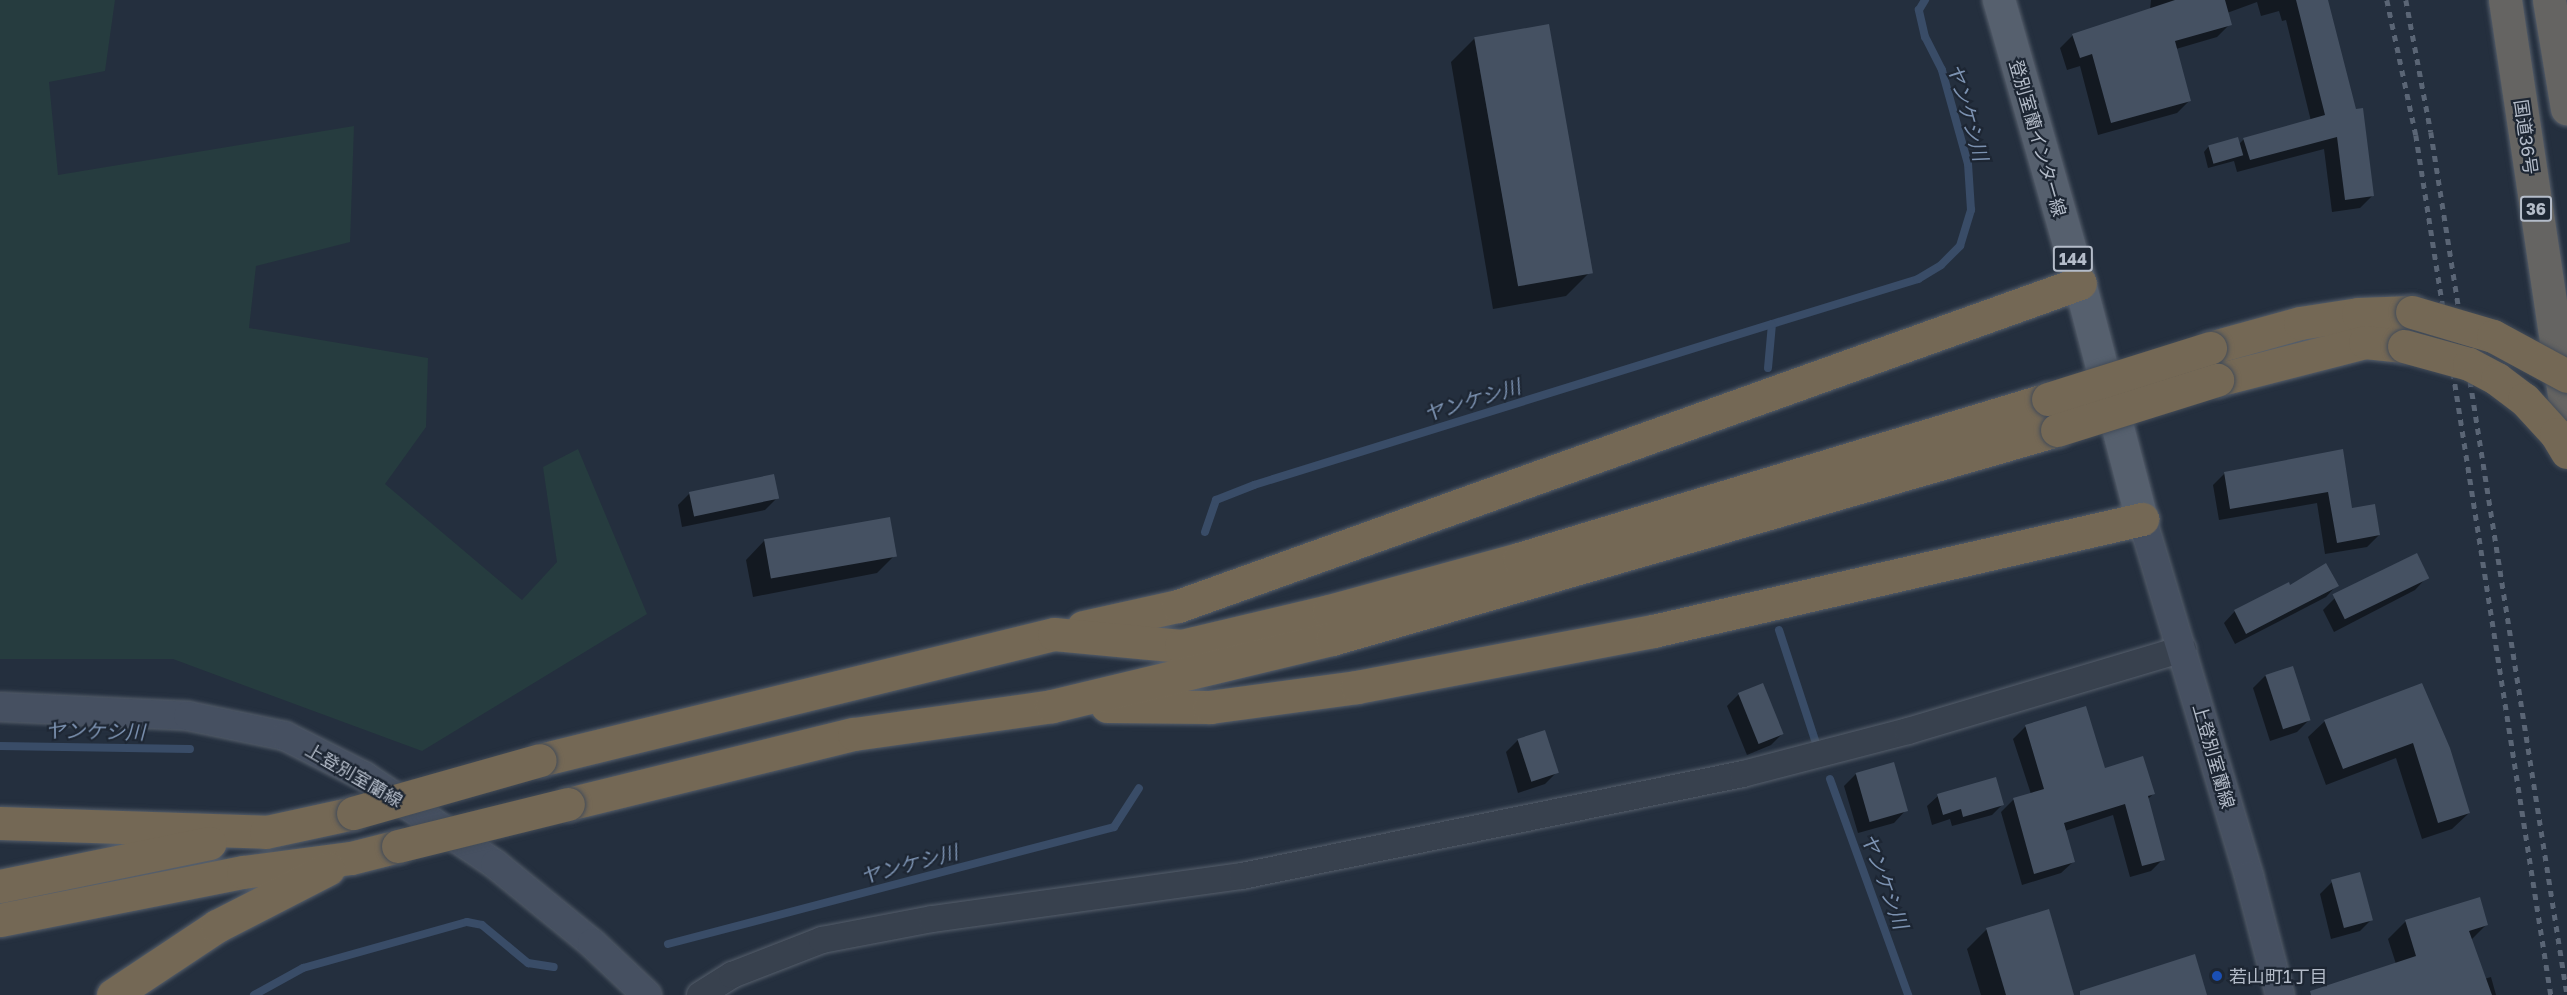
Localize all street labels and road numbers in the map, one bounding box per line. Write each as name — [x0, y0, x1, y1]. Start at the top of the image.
street label: 登別室蘭インター線 — [2005, 57, 2071, 219]
street label: 国道36号 — [2510, 98, 2542, 176]
road number: 36 — [2520, 196, 2552, 222]
road number: 144 — [2052, 246, 2094, 272]
street label: 上登別室蘭線 — [2189, 701, 2239, 811]
street label: 上登別室蘭線 — [302, 739, 406, 811]

